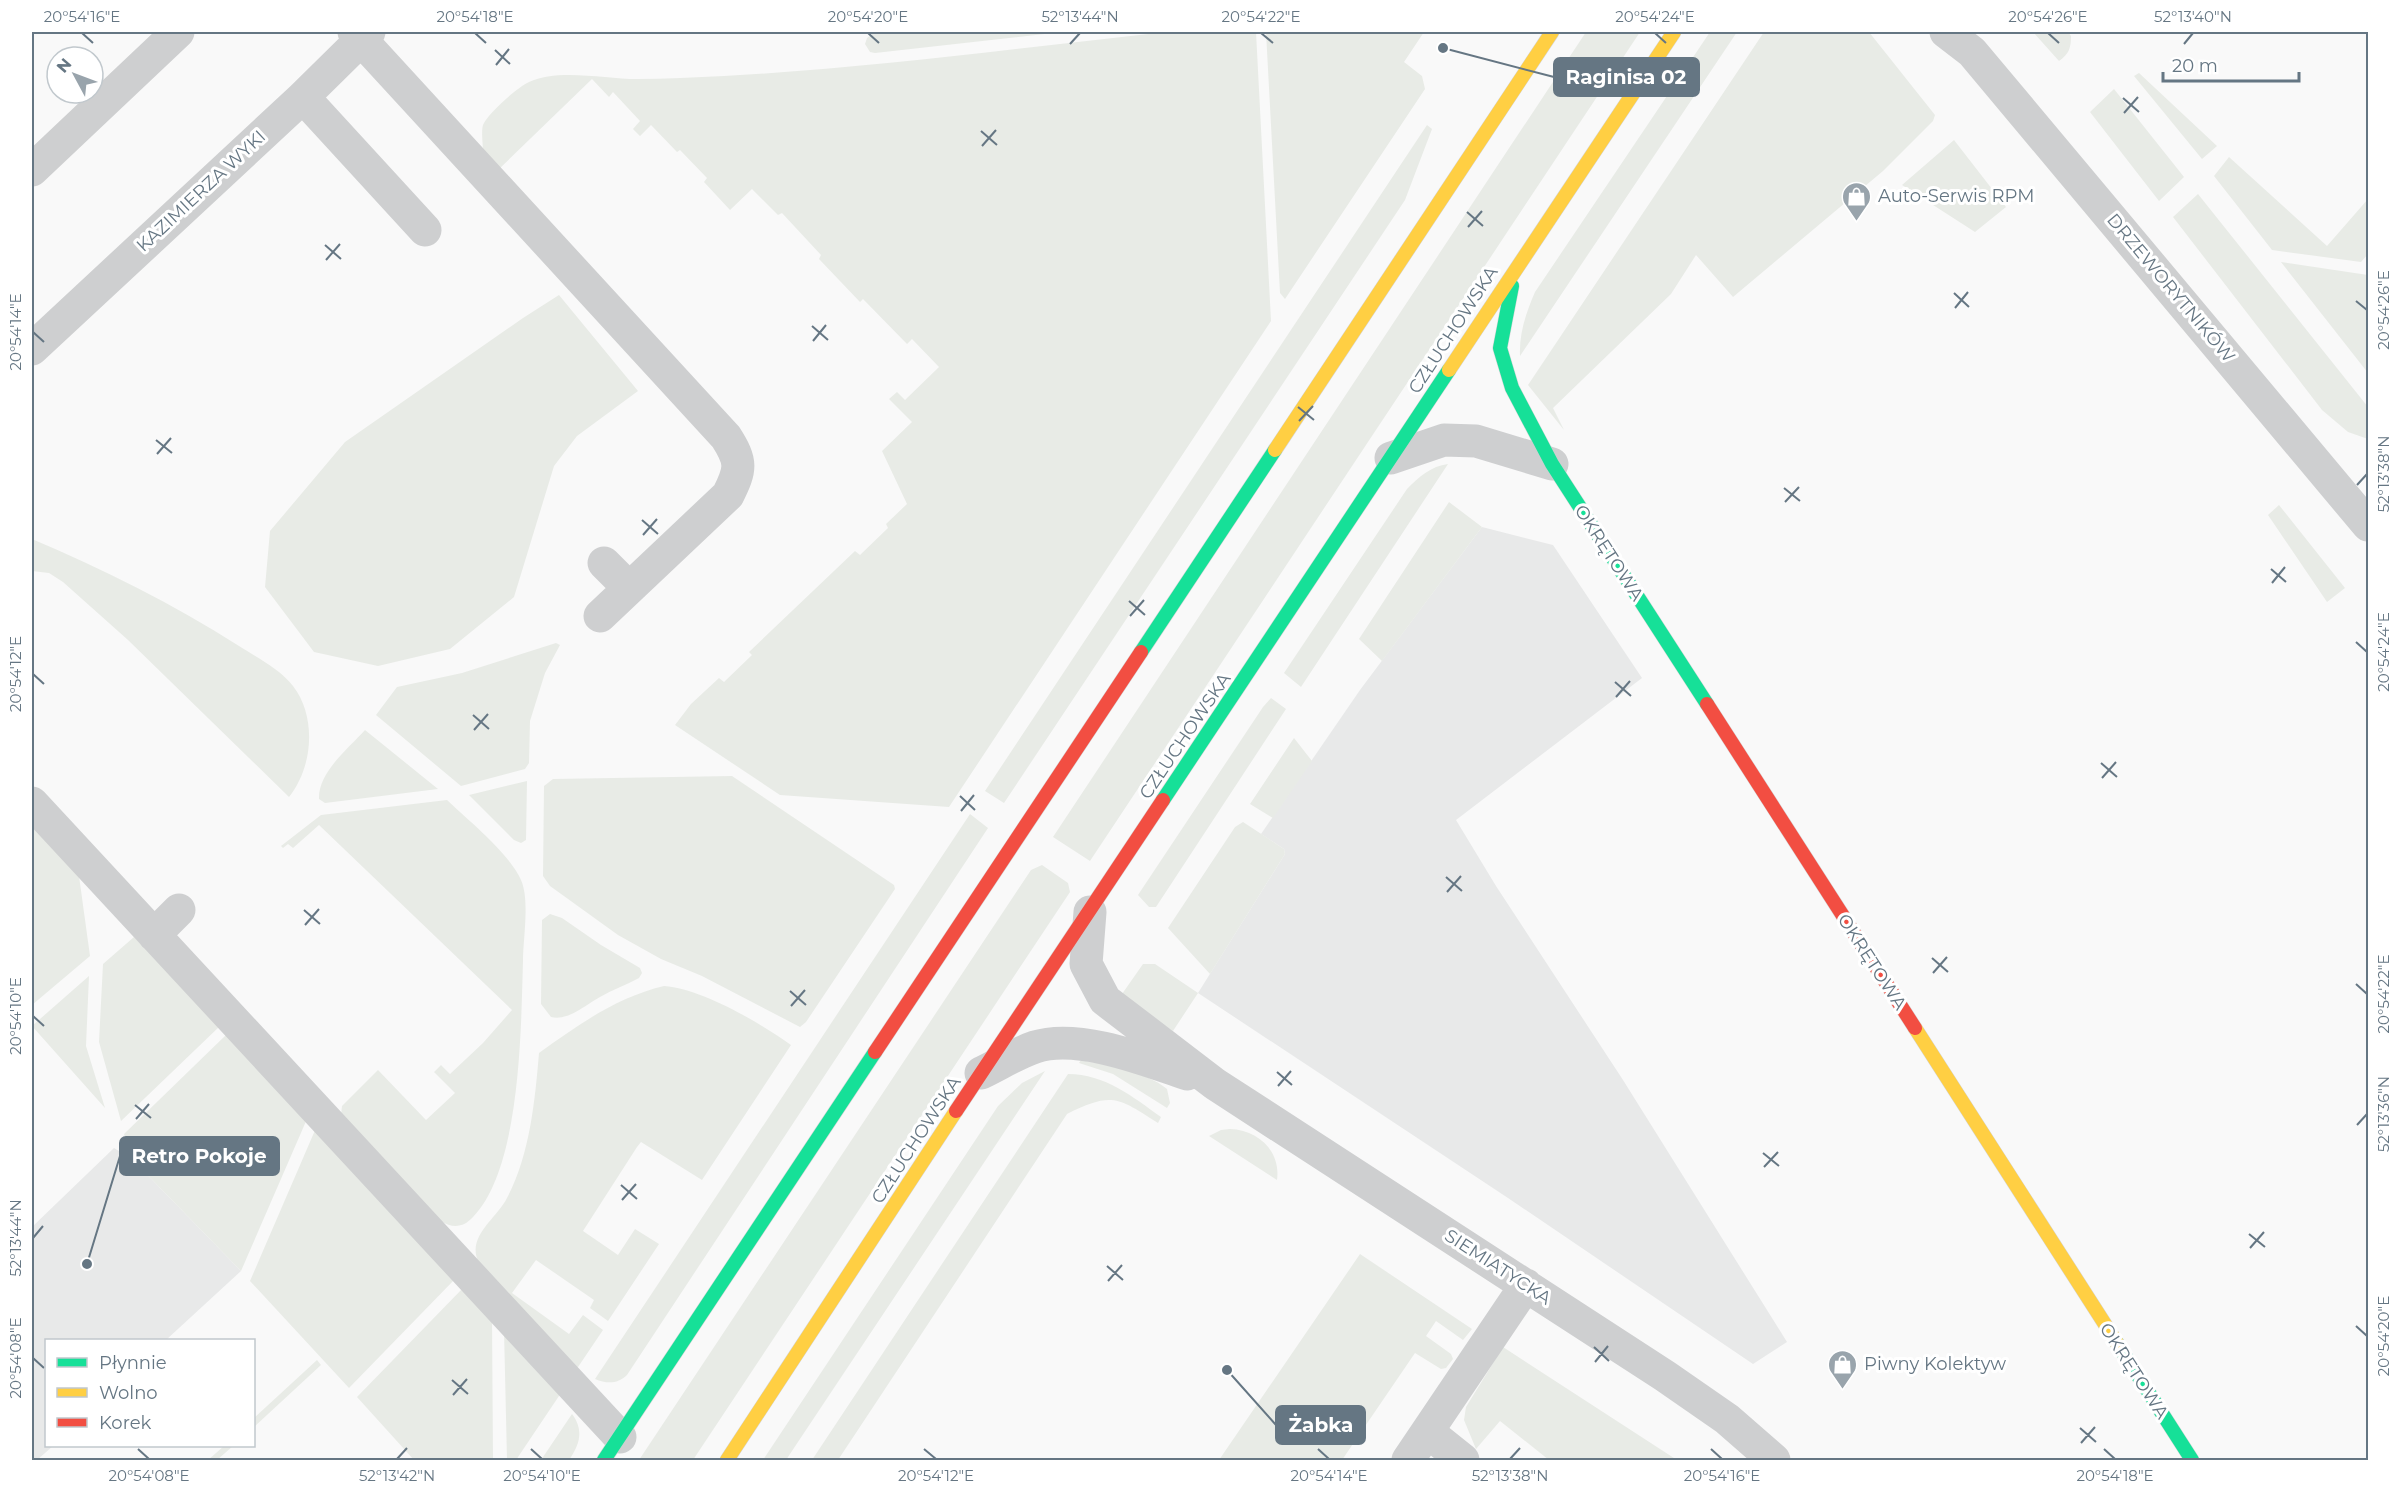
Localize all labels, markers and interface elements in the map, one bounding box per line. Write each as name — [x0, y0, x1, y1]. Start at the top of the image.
text: 20°54'16"E — [44, 7, 120, 26]
text: 20°54'18"E — [436, 7, 514, 26]
text: 20°54'20"E — [828, 7, 908, 26]
text: 52°13'44"N — [1041, 7, 1119, 26]
text: 20°54'22"E — [1222, 7, 1300, 26]
text: 20°54'24"E — [1615, 7, 1695, 26]
text: 20°54'26"E — [2008, 7, 2088, 26]
text: 52°13'40"N — [2154, 7, 2232, 26]
north arrow — [45, 45, 105, 105]
scale bar — [2163, 45, 2300, 83]
text: N — [53, 54, 75, 77]
text: 20 m — [2172, 55, 2218, 77]
callout: Raginisa 02 — [1554, 58, 1699, 96]
text: Raginisa 02 — [1566, 65, 1687, 89]
street label: KAZIMIERZA WYKI — [132, 125, 270, 257]
shop icon: Auto-Serwis RPM — [1841, 180, 1873, 222]
place label: Auto-Serwis RPM — [1878, 185, 2034, 207]
street label: DRZEWORYTNIKÓW — [2102, 209, 2240, 367]
street label: CZŁUCHOWSKA — [1404, 262, 1502, 398]
text: 20°54'26"E — [2374, 270, 2393, 350]
text: 20°54'14"E — [6, 293, 25, 371]
text: 52°13'38"N — [2374, 436, 2393, 512]
street label: OKRĘTOWA — [1570, 501, 1648, 605]
text: 20°54'24"E — [2374, 612, 2393, 692]
text: 20°54'12"E — [6, 636, 25, 712]
street label: CZŁUCHOWSKA — [1135, 669, 1235, 803]
street label: OKRĘTOWA — [1833, 910, 1911, 1014]
text: 20°54'22"E — [2374, 955, 2393, 1033]
text: 20°54'10"E — [6, 977, 25, 1055]
street label: CZŁUCHOWSKA — [867, 1072, 965, 1208]
text: 52°13'36"N — [2374, 1076, 2393, 1152]
callout: Retro Pokoje — [120, 1137, 279, 1175]
text: Retro Pokoje — [131, 1144, 267, 1168]
text: 52°13'44"N — [6, 1199, 25, 1277]
street label: SIEMIATYCKA — [1441, 1224, 1555, 1310]
text: 20°54'20"E — [2374, 1296, 2393, 1376]
text: 20°54'08"E — [6, 1317, 25, 1399]
street label: OKRĘTOWA — [2095, 1319, 2173, 1423]
legend — [45, 1339, 255, 1447]
shop icon: Piwny Kolektyw — [1827, 1348, 1859, 1390]
text: Płynnie — [99, 1352, 167, 1374]
place label: Piwny Kolektyw — [1864, 1353, 2006, 1375]
text: Wolno — [99, 1382, 158, 1404]
callout: Żabka — [1276, 1406, 1365, 1444]
text: Korek — [99, 1412, 152, 1434]
text: Żabka — [1289, 1413, 1353, 1437]
text: 20°54'08"E — [108, 1466, 190, 1485]
text: 52°13'42"N — [359, 1466, 435, 1485]
text: 20°54'10"E — [503, 1466, 581, 1485]
text: 20°54'12"E — [898, 1466, 974, 1485]
text: 20°54'14"E — [1290, 1466, 1368, 1485]
text: 52°13'38"N — [1472, 1466, 1548, 1485]
text: 20°54'16"E — [1684, 1466, 1760, 1485]
text: 20°54'18"E — [2076, 1466, 2154, 1485]

